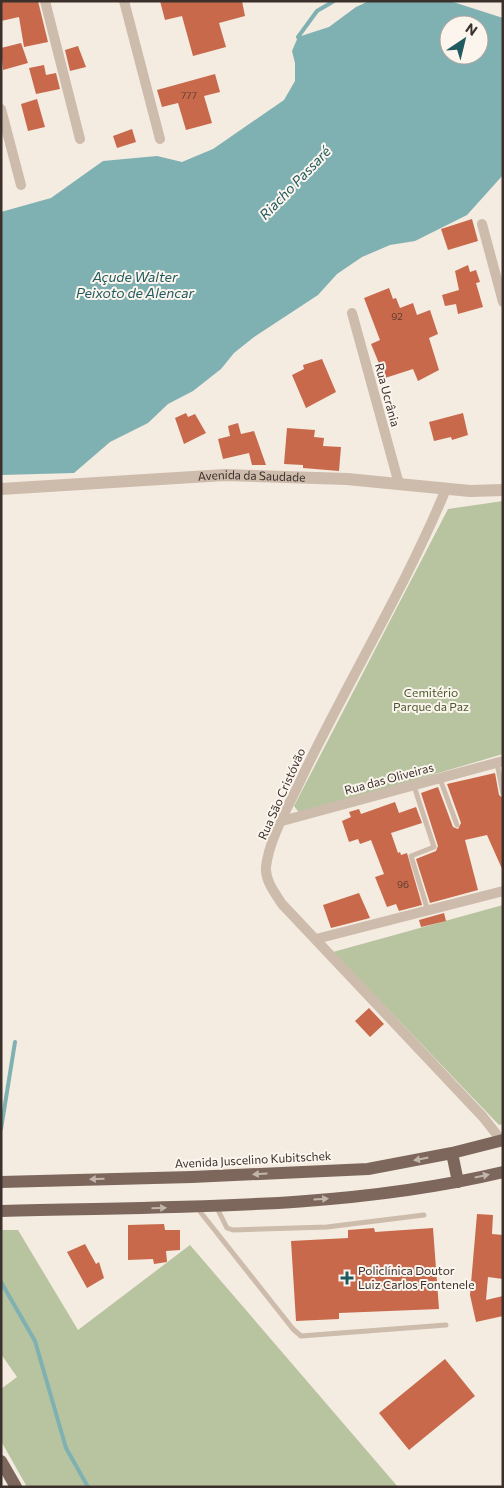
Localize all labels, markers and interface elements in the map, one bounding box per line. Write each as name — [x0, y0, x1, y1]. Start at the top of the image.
north arrow — [439, 15, 489, 65]
text: N — [463, 19, 481, 39]
house number: 777 — [181, 89, 197, 101]
water label: Riacho Passaré — [255, 142, 334, 223]
water label: Açude Walter Peixoto de Alencar — [76, 268, 194, 301]
house number: 92 — [391, 310, 403, 322]
street label: Rua Ucrânia — [373, 361, 403, 428]
street label: Avenida da Saudade — [197, 467, 306, 484]
park label: Cemitério Parque da Paz — [393, 685, 469, 713]
street label: Rua São Cristóvão — [255, 746, 308, 842]
street label: Rua das Oliveiras — [343, 759, 435, 797]
house number: 96 — [397, 878, 409, 890]
street label: Avenida Juscelino Kubitschek — [174, 1148, 332, 1171]
one-way arrow — [413, 1155, 429, 1163]
one-way arrow — [251, 1170, 267, 1178]
one-way arrow — [474, 1172, 490, 1180]
one-way arrow — [89, 1176, 105, 1184]
one-way arrow — [314, 1195, 330, 1203]
one-way arrow — [151, 1203, 167, 1211]
place label: Policlínica Doutor Luiz Carlos Fontenele — [358, 1263, 474, 1291]
marker: Policlínica Doutor Luiz Carlos Fontenele — [340, 1271, 354, 1285]

